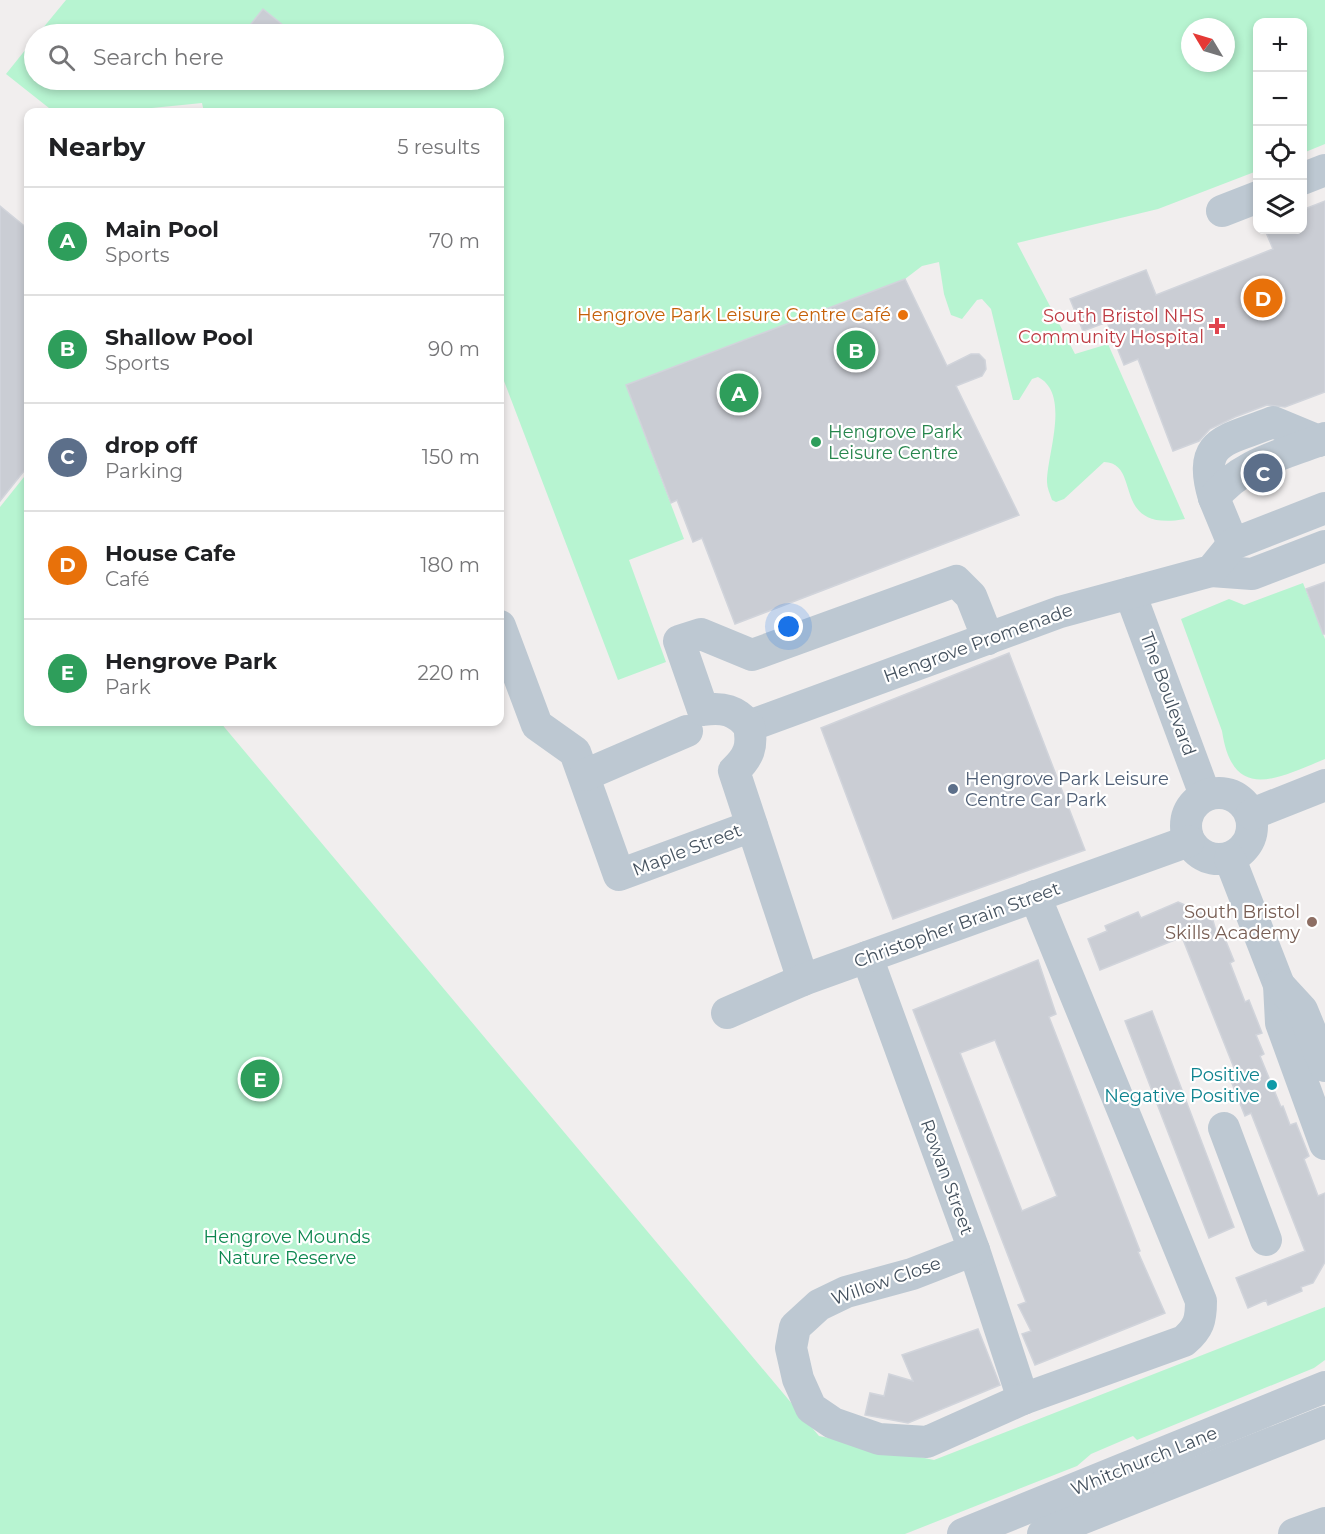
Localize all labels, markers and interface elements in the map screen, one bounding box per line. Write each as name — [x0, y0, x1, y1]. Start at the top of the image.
north arrow — [1181, 18, 1235, 72]
map controls — [1253, 18, 1307, 234]
button: + — [1253, 18, 1307, 72]
search box — [24, 24, 504, 90]
icon: search — [45, 41, 78, 74]
text: Search here — [93, 44, 224, 71]
button: − — [1253, 72, 1307, 126]
button: locate — [1253, 126, 1307, 180]
text: Nearby — [48, 131, 145, 163]
text: 5 results — [397, 135, 480, 159]
button: layers — [1253, 180, 1307, 234]
text: Main Pool — [105, 216, 219, 243]
text: A — [60, 229, 75, 253]
text: 70 m — [429, 229, 480, 253]
text: Sports — [105, 243, 170, 267]
pin: D — [1244, 276, 1282, 320]
place label: Hengrove Park Leisure Centre Café — [577, 304, 891, 326]
place label: South Bristol NHS Community Hospital — [1018, 305, 1204, 348]
marker: Hengrove Park Leisure Centre Café — [896, 308, 910, 322]
marker: South Bristol NHS Community Hospital — [1208, 317, 1226, 335]
text: Shallow Pool — [105, 324, 253, 351]
pin: B — [836, 328, 876, 372]
text: B — [60, 337, 75, 361]
text: 90 m — [428, 337, 480, 361]
text: Sports — [105, 351, 170, 375]
pin: A — [720, 370, 758, 416]
place label: Hengrove Park Leisure Centre — [828, 421, 962, 464]
text: drop off — [105, 432, 197, 459]
marker: Hengrove Park Leisure Centre — [809, 435, 823, 449]
text: C — [60, 445, 75, 469]
text: 150 m — [422, 445, 480, 469]
pin: C — [1244, 450, 1282, 496]
text: Parking — [105, 459, 183, 483]
text: House Cafe — [105, 540, 236, 567]
text: D — [59, 553, 76, 577]
text: 180 m — [420, 553, 480, 577]
text: Café — [105, 567, 150, 591]
street label: Hengrove Promenade — [880, 598, 1076, 687]
your location — [774, 612, 803, 641]
street label: The Boulevard — [1135, 629, 1201, 759]
text: Hengrove Park — [105, 648, 277, 675]
text: E — [61, 661, 74, 685]
text: 220 m — [418, 661, 480, 685]
text: Park — [105, 675, 151, 699]
place label: Hengrove Park Leisure Centre Car Park — [965, 768, 1169, 811]
marker: Hengrove Park Leisure Centre Car Park — [946, 782, 960, 796]
street label: Maple Street — [629, 819, 745, 881]
street label: Christopher Brain Street — [851, 877, 1063, 973]
place label: South Bristol Skills Academy — [1165, 901, 1300, 944]
marker: South Bristol Skills Academy — [1305, 915, 1319, 929]
pin: E — [240, 1056, 280, 1102]
place label: Positive Negative Positive — [1104, 1064, 1260, 1107]
marker: Positive Negative Positive — [1265, 1078, 1279, 1092]
street label: Rowan Street — [916, 1116, 978, 1238]
park label: Hengrove Mounds Nature Reserve — [204, 1226, 371, 1269]
street label: Willow Close — [828, 1252, 944, 1310]
street label: Whitchurch Lane — [1068, 1422, 1221, 1500]

